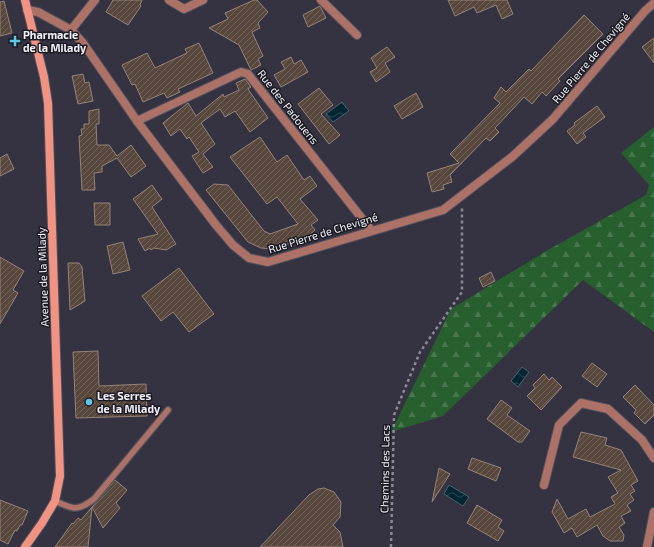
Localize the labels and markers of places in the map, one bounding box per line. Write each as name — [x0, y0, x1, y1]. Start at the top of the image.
place label: Pharmacie de la Milady — [23, 28, 87, 55]
marker: Pharmacie de la Milady — [10, 36, 20, 46]
place label: Les Serres de la Milady — [97, 389, 161, 416]
marker: Les Serres de la Milady — [84, 397, 94, 407]

